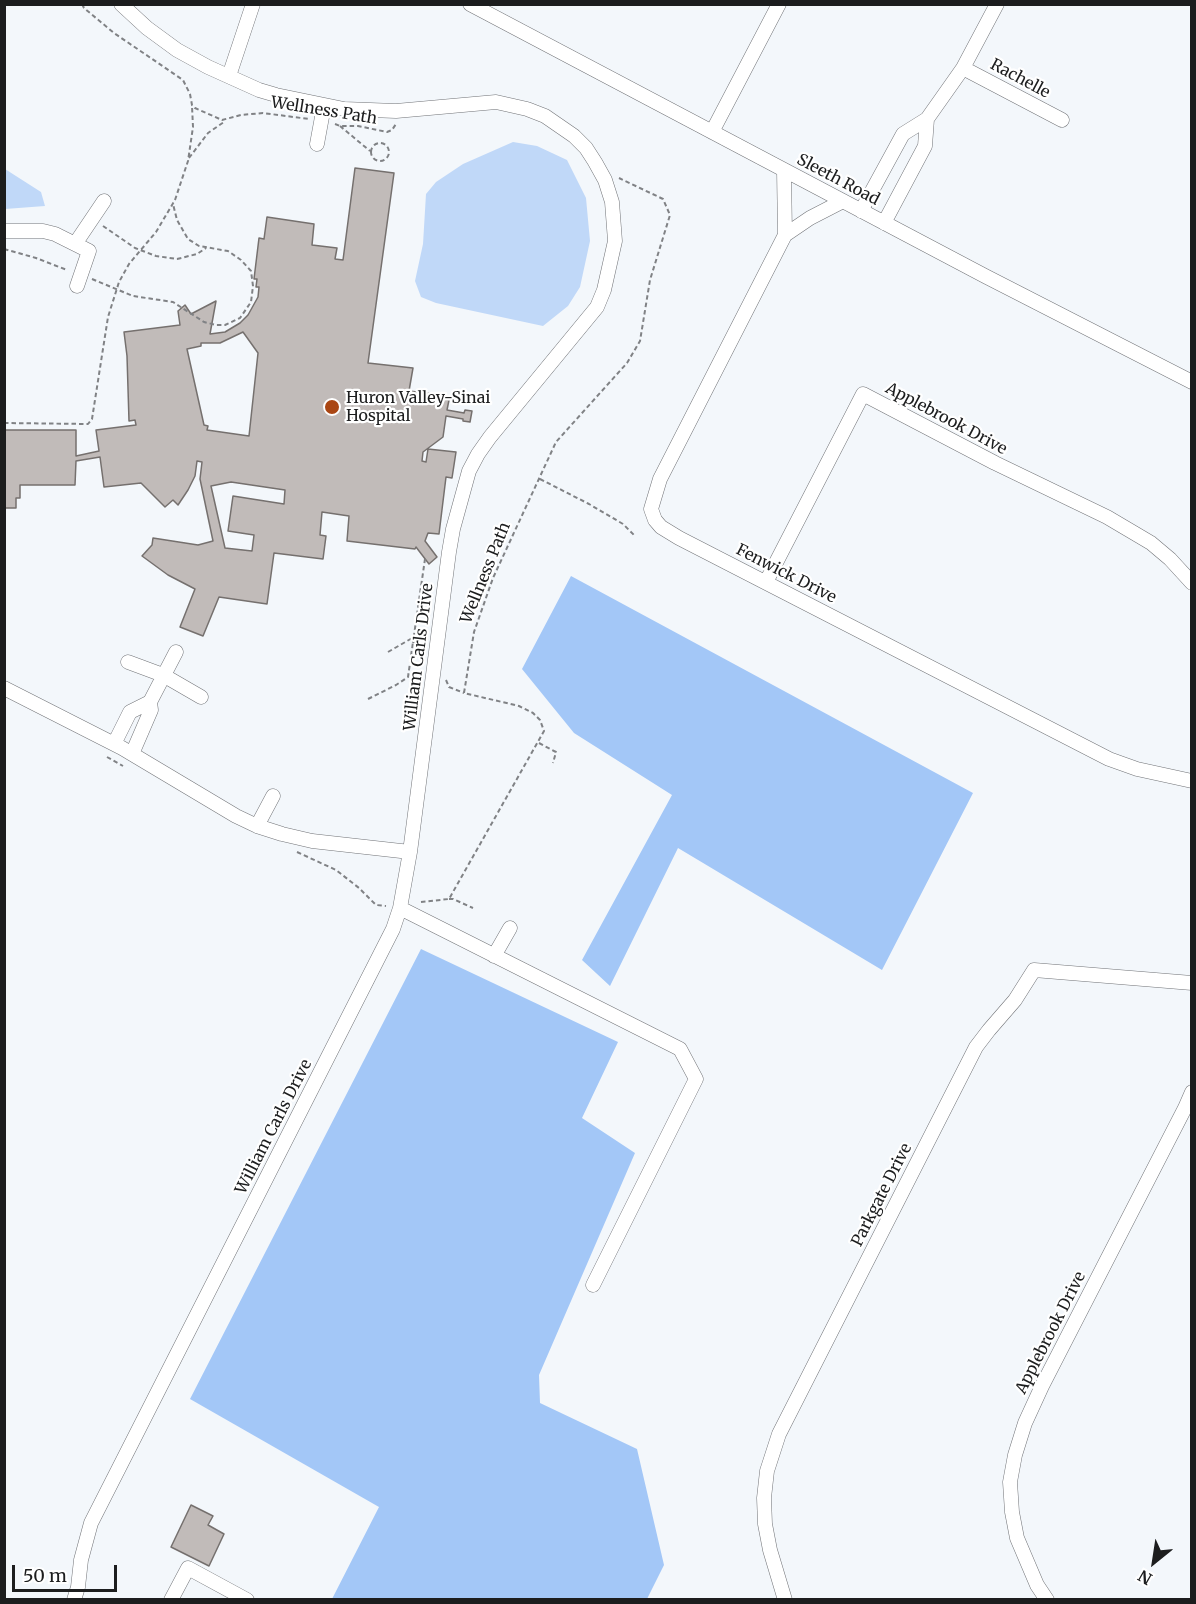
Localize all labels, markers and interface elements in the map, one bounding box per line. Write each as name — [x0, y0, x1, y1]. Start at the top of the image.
street label: Rachelle — [987, 55, 1053, 103]
street label: Wellness Path — [270, 93, 378, 129]
street label: Sleeth Road — [793, 150, 883, 210]
street label: Applebrook Drive — [882, 379, 1010, 459]
place label: Huron Valley-Sinai Hospital — [346, 388, 490, 426]
marker: Huron Valley-Sinai Hospital — [323, 398, 341, 416]
street label: Wellness Path — [457, 520, 515, 626]
street label: Fenwick Drive — [733, 540, 839, 608]
street label: William Carls Drive — [400, 582, 438, 732]
street label: William Carls Drive — [232, 1057, 316, 1197]
street label: Parkgate Drive — [848, 1140, 916, 1250]
street label: Applebrook Drive — [1012, 1269, 1090, 1397]
north arrow — [1124, 1532, 1184, 1592]
scale bar — [15, 1553, 120, 1591]
text: 50 m — [23, 1564, 67, 1587]
text: N — [1135, 1566, 1155, 1589]

